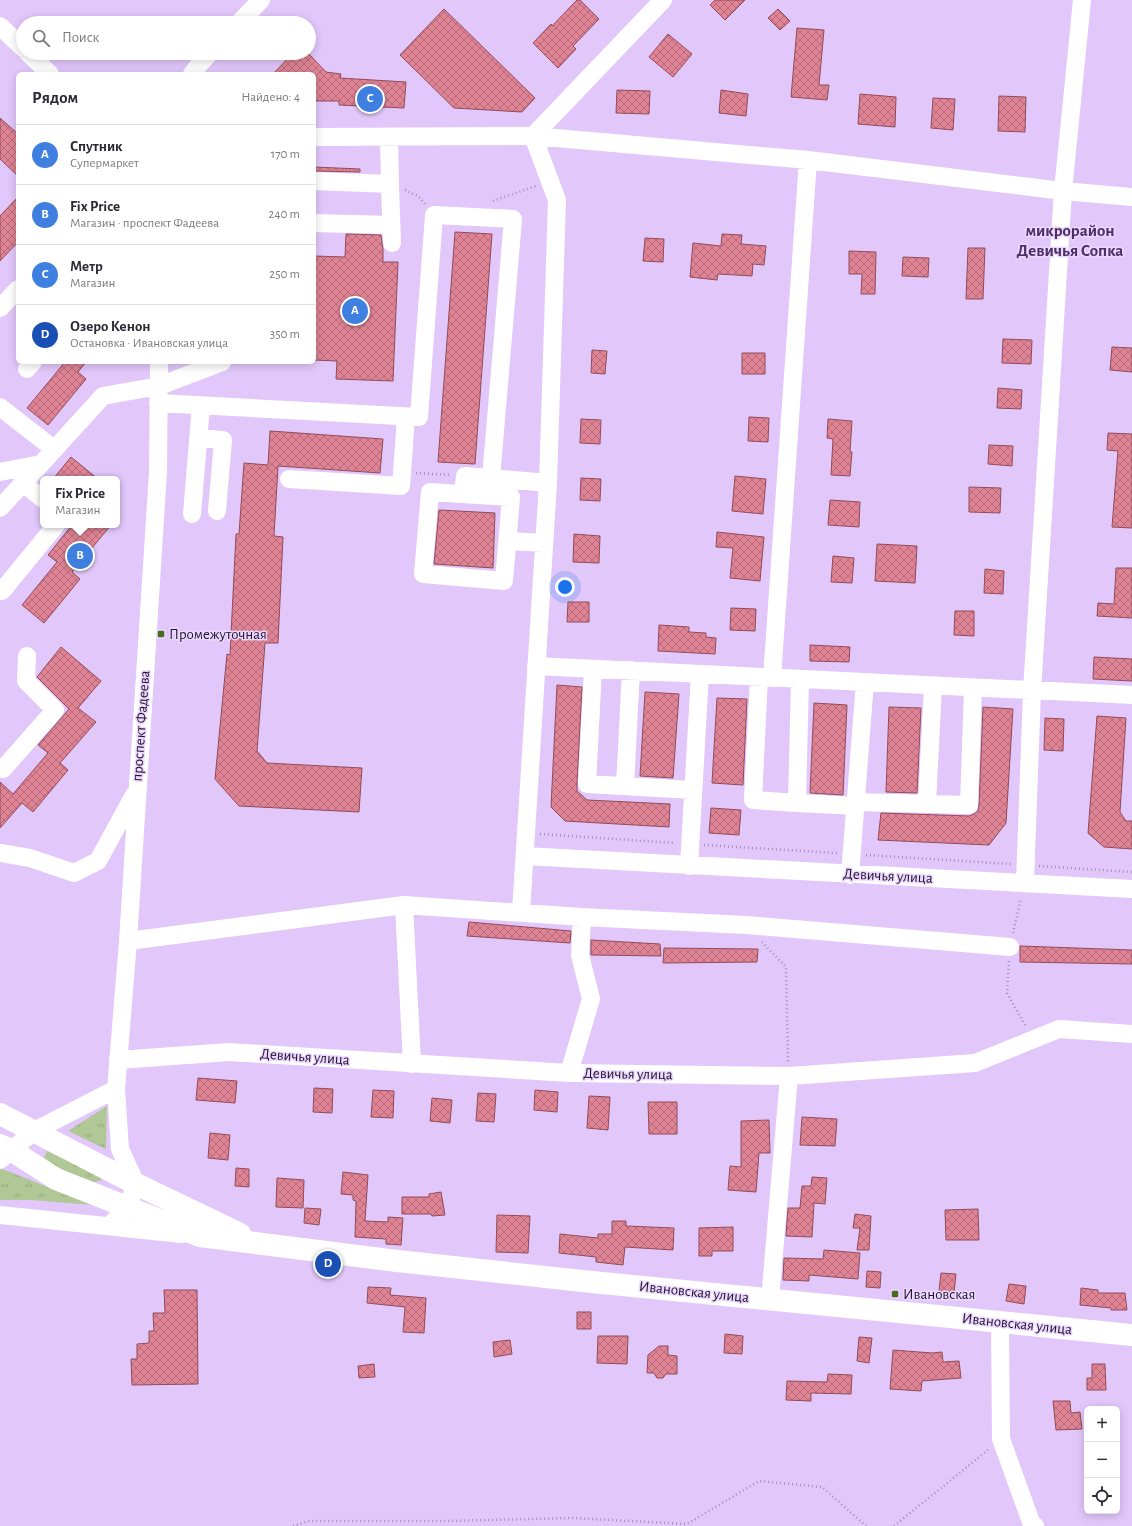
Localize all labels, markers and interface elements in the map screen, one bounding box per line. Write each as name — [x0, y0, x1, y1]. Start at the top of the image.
search box — [16, 16, 316, 60]
icon: search — [30, 27, 52, 49]
text: Поиск — [62, 30, 100, 45]
pin: C — [357, 84, 383, 114]
text: Рядом — [32, 89, 78, 106]
text: Найдено: 4 — [241, 91, 300, 104]
text: Спутник — [70, 139, 122, 154]
text: A — [41, 148, 49, 161]
text: 170 m — [271, 148, 300, 161]
text: Супермаркет — [70, 157, 139, 170]
text: Fix Price — [70, 199, 120, 214]
text: B — [41, 208, 49, 221]
text: 240 m — [268, 208, 300, 221]
text: Магазин · проспект Фадеева — [70, 217, 219, 230]
district label: микрорайон Девичья Сопка — [1017, 222, 1123, 259]
text: Метр — [70, 259, 103, 274]
text: C — [42, 268, 48, 281]
text: 250 m — [269, 268, 300, 281]
text: Магазин — [70, 277, 116, 290]
pin: A — [342, 296, 368, 326]
text: Озеро Кенон — [70, 319, 150, 334]
text: D — [41, 328, 49, 341]
text: 350 m — [270, 328, 300, 341]
text: Остановка · Ивановская улица — [70, 337, 228, 350]
popup — [40, 476, 120, 528]
text: Fix Price — [55, 486, 105, 501]
text: Магазин — [55, 504, 100, 517]
pin: B — [67, 541, 93, 571]
your location — [555, 577, 575, 597]
place label: Промежуточная — [169, 627, 267, 642]
marker: Промежуточная — [156, 629, 166, 639]
street label: проспект Фадеева — [130, 670, 152, 782]
street label: Девичья улица — [843, 866, 933, 886]
street label: Девичья улица — [260, 1046, 350, 1068]
street label: Девичья улица — [583, 1066, 673, 1082]
pin: D — [315, 1249, 341, 1279]
street label: Ивановская улица — [638, 1279, 750, 1305]
place label: Ивановская — [903, 1287, 975, 1302]
marker: Ивановская — [890, 1289, 900, 1299]
street label: Ивановская улица — [961, 1311, 1073, 1337]
map controls — [1084, 1406, 1120, 1514]
button: + — [1084, 1406, 1120, 1442]
button: − — [1084, 1442, 1120, 1478]
button: locate — [1084, 1478, 1120, 1514]

